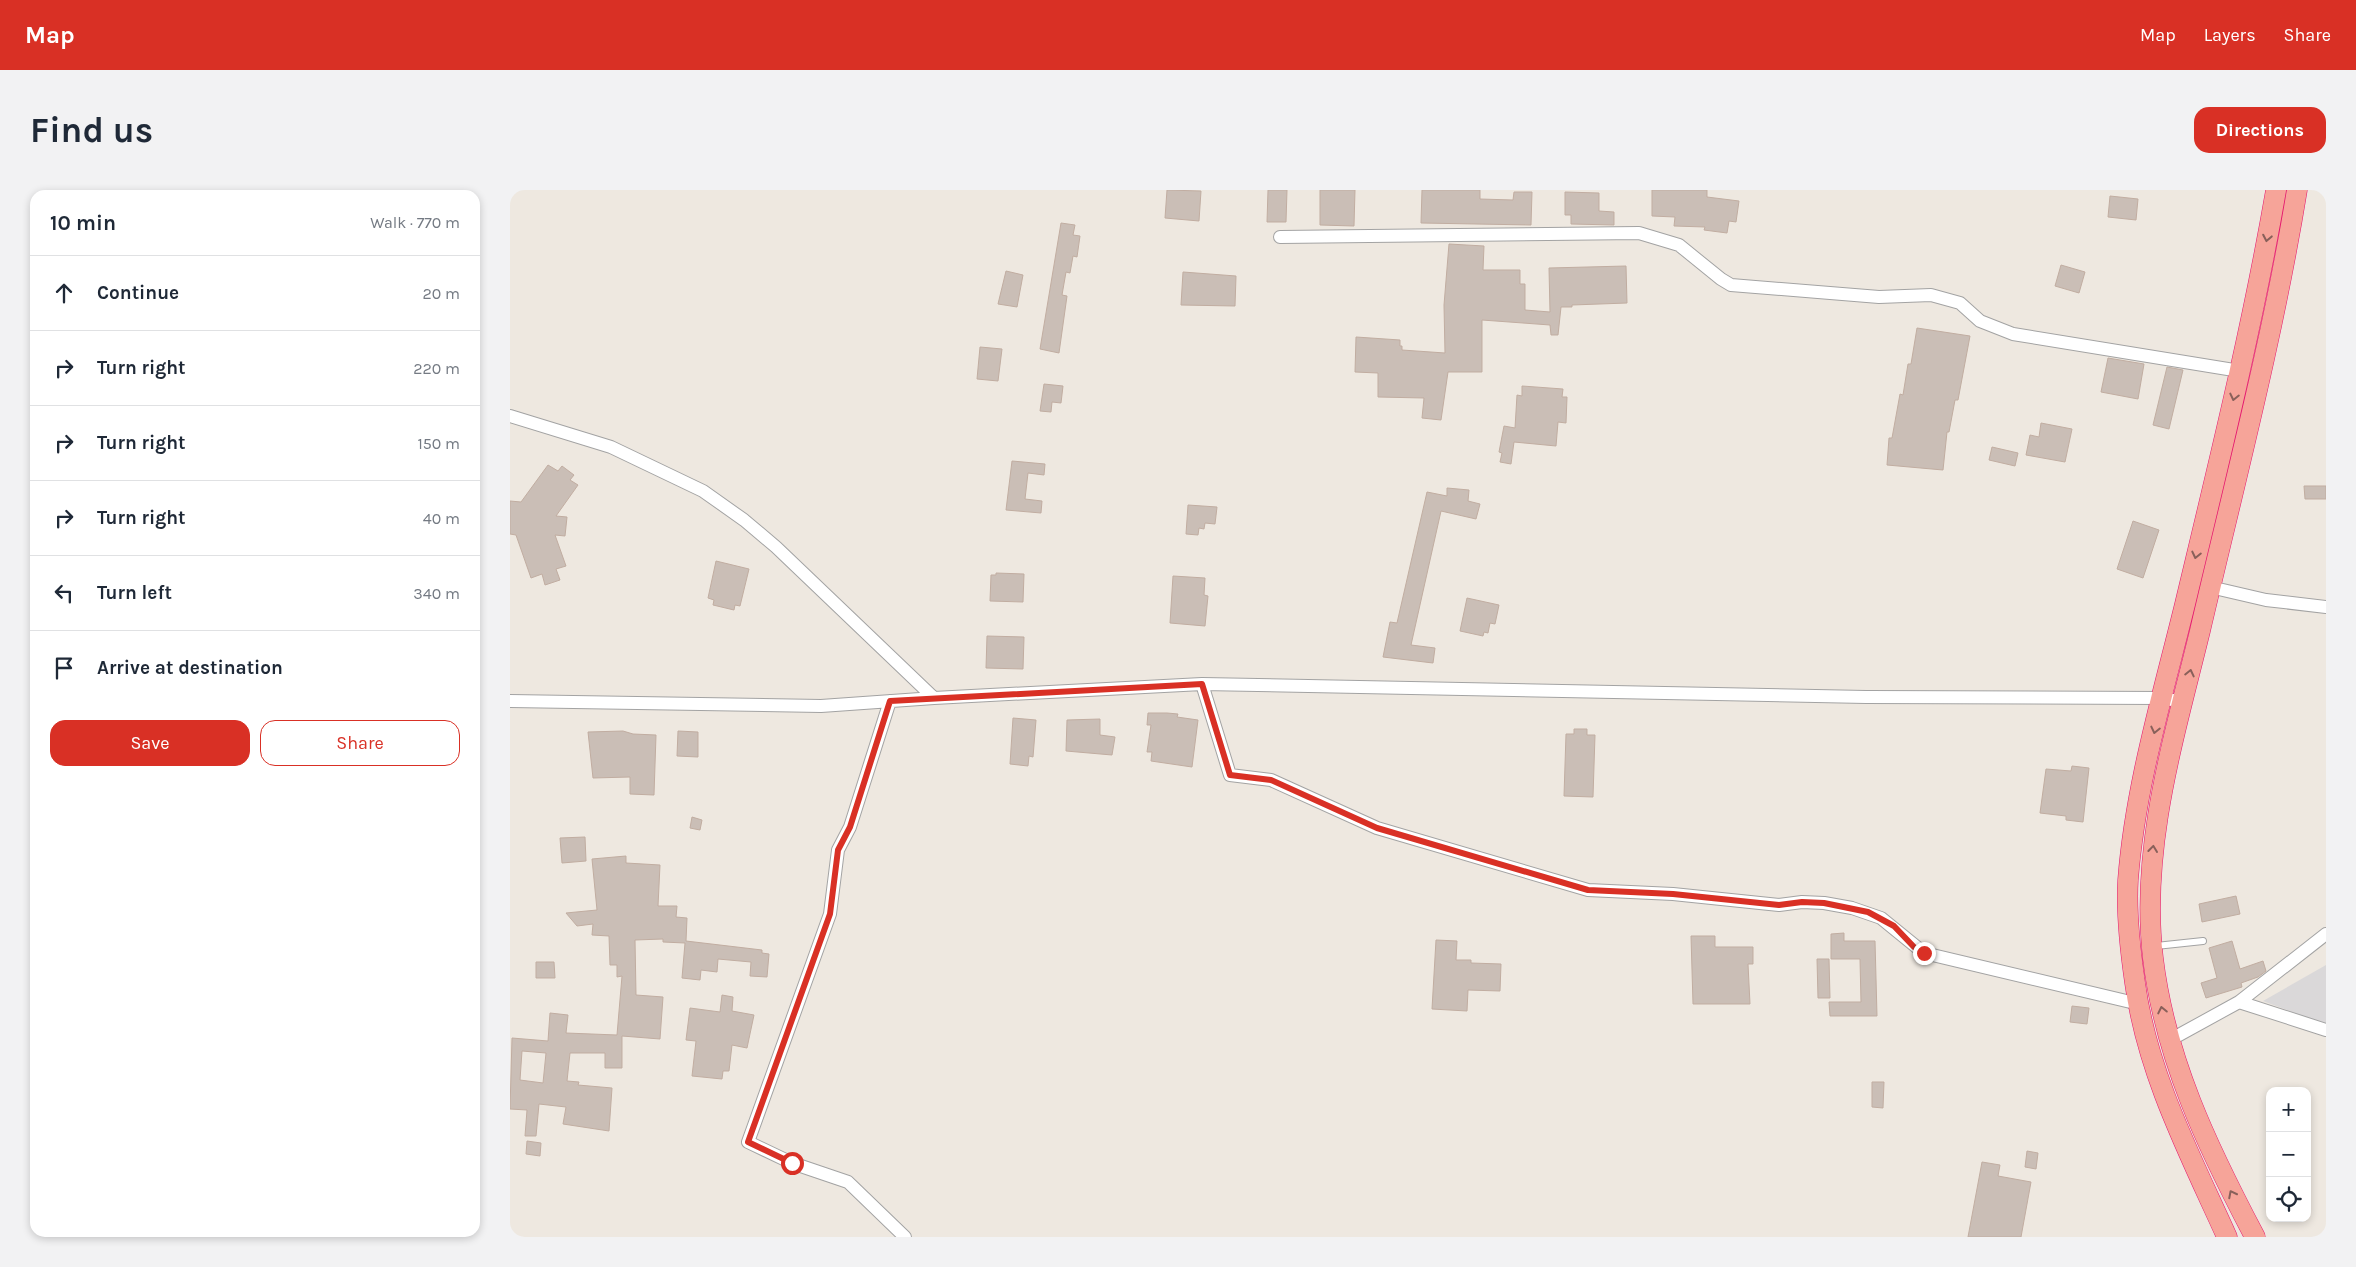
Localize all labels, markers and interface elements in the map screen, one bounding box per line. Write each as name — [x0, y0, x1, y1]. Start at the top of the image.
text: Map — [25, 21, 75, 49]
text: Map — [2140, 24, 2176, 46]
text: Layers — [2204, 24, 2256, 46]
text: Share — [2284, 24, 2331, 46]
button: Directions — [2194, 107, 2326, 153]
text: Find us — [30, 110, 153, 151]
text: 10 min — [50, 211, 116, 235]
text: Walk · 770 m — [370, 213, 460, 232]
one-way arrow — [2263, 234, 2273, 242]
icon: ahead — [50, 279, 78, 307]
text: Continue — [97, 282, 179, 304]
text: 20 m — [422, 284, 460, 303]
icon: right — [50, 354, 78, 382]
text: Turn right — [97, 357, 186, 379]
text: 220 m — [413, 359, 460, 378]
one-way arrow — [2229, 393, 2240, 401]
icon: right — [50, 429, 78, 457]
text: Turn right — [97, 432, 186, 454]
text: 150 m — [417, 434, 460, 453]
icon: right — [50, 504, 78, 532]
text: Turn right — [97, 507, 186, 529]
text: 40 m — [423, 509, 460, 528]
one-way arrow — [2191, 551, 2202, 560]
icon: left — [50, 579, 78, 607]
text: Turn left — [97, 582, 172, 604]
text: 340 m — [413, 584, 460, 603]
icon: arrive — [50, 654, 78, 682]
text: Arrive at destination — [97, 657, 283, 679]
one-way arrow — [2184, 668, 2195, 677]
button: Save — [50, 720, 250, 766]
button: Share — [260, 720, 460, 766]
one-way arrow — [2150, 726, 2161, 735]
one-way arrow — [2147, 844, 2158, 852]
route end — [1913, 942, 1936, 965]
one-way arrow — [2157, 1006, 2168, 1015]
map controls — [2266, 1087, 2311, 1222]
button: + — [2266, 1087, 2311, 1132]
button: − — [2266, 1132, 2311, 1177]
route start — [781, 1152, 804, 1175]
button: locate — [2266, 1177, 2311, 1222]
one-way arrow — [2228, 1190, 2238, 1199]

